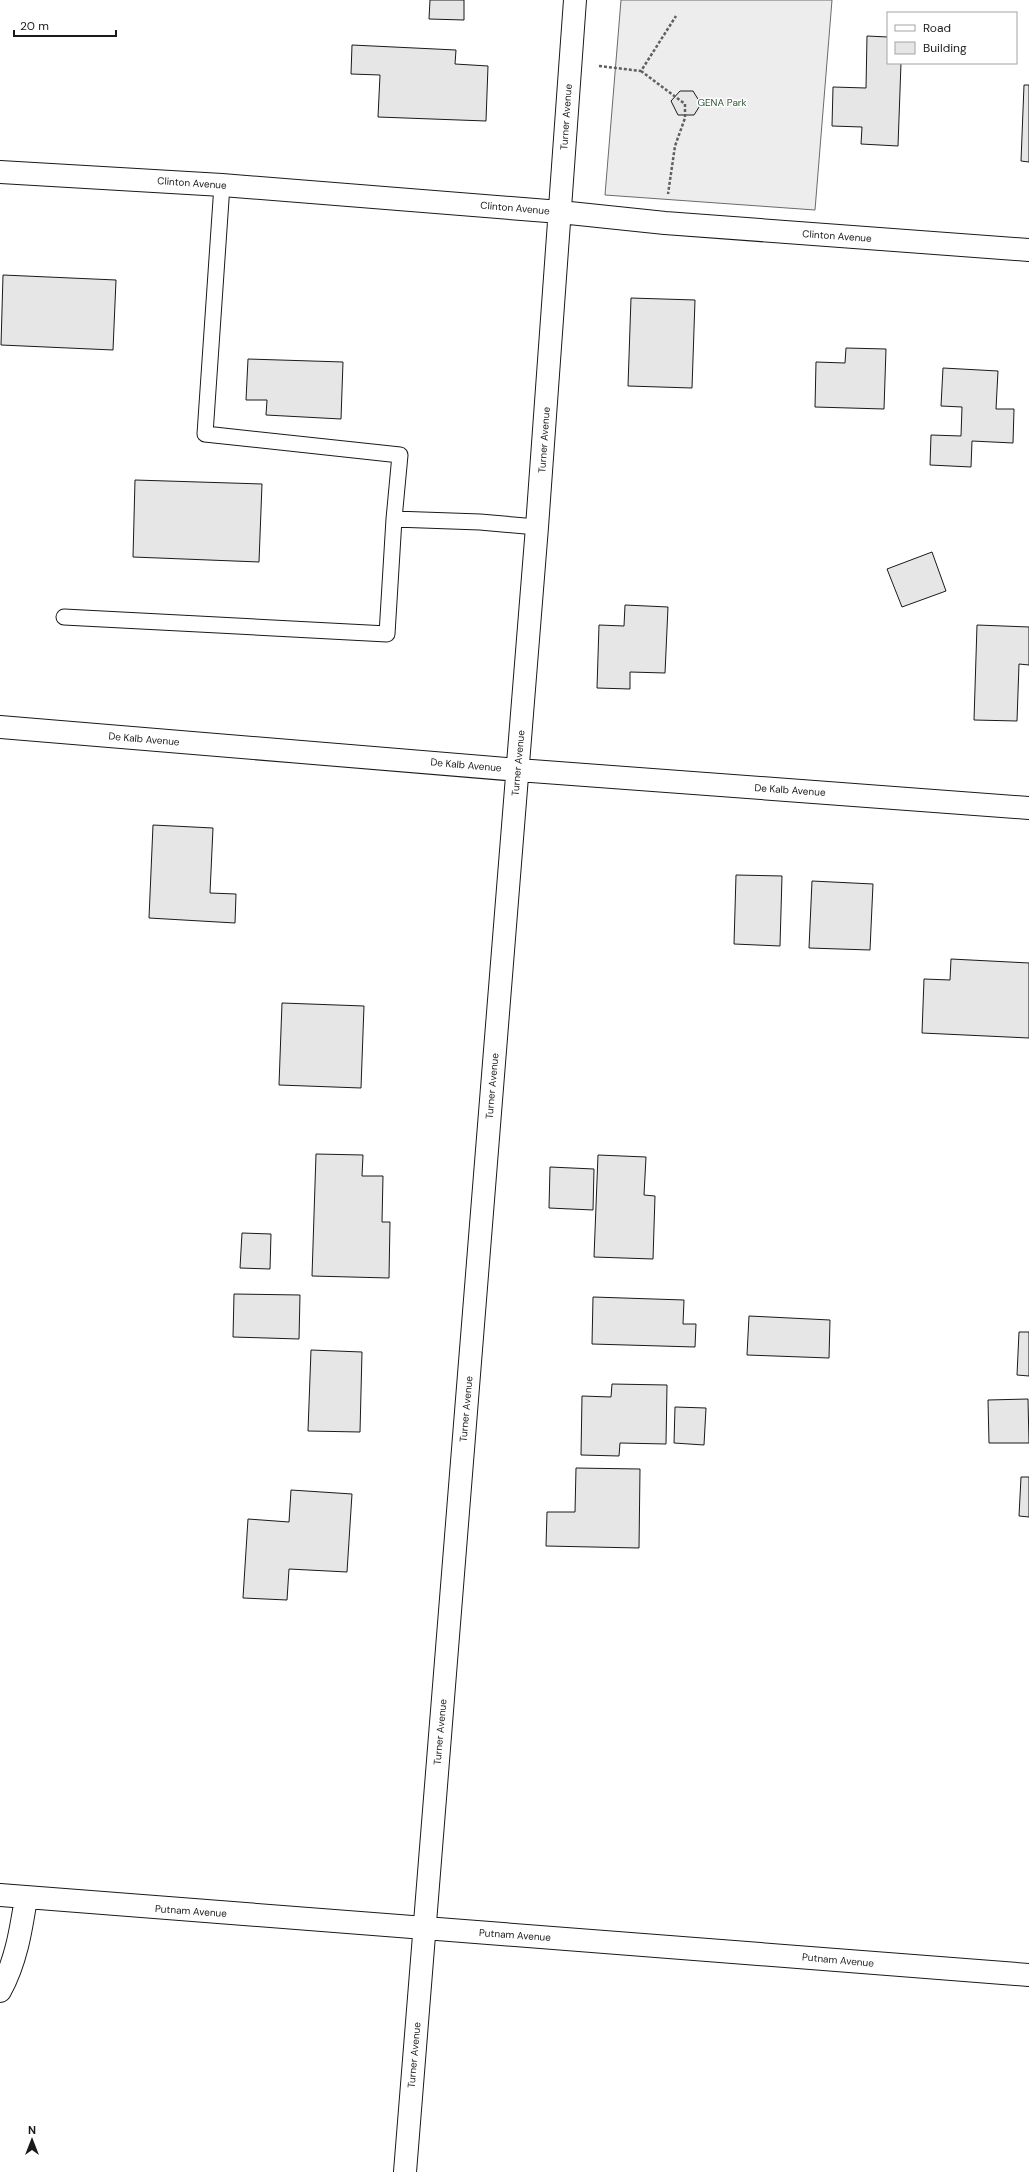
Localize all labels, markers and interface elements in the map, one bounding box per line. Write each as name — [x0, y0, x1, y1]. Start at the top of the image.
scale bar — [14, 12, 116, 38]
legend — [887, 12, 1017, 64]
text: 20 m — [20, 18, 49, 34]
text: Road — [923, 20, 951, 36]
text: Building — [923, 40, 967, 56]
street label: Turner Avenue — [557, 83, 575, 151]
park label: GENA Park — [697, 96, 747, 109]
street label: Clinton Avenue — [157, 174, 227, 192]
street label: Clinton Avenue — [480, 198, 551, 218]
street label: Clinton Avenue — [802, 227, 872, 245]
street label: Turner Avenue — [535, 406, 553, 474]
street label: De Kalb Avenue — [108, 729, 180, 749]
street label: Turner Avenue — [509, 729, 527, 797]
street label: De Kalb Avenue — [430, 755, 502, 775]
street label: De Kalb Avenue — [754, 781, 826, 799]
street label: Turner Avenue — [483, 1052, 501, 1120]
street label: Turner Avenue — [457, 1375, 475, 1443]
street label: Turner Avenue — [431, 1698, 449, 1766]
street label: Putnam Avenue — [155, 1902, 228, 1920]
street label: Putnam Avenue — [479, 1926, 552, 1944]
street label: Putnam Avenue — [801, 1950, 875, 1970]
street label: Turner Avenue — [405, 2021, 423, 2089]
north arrow — [12, 2120, 52, 2160]
text: N — [28, 2123, 36, 2137]

